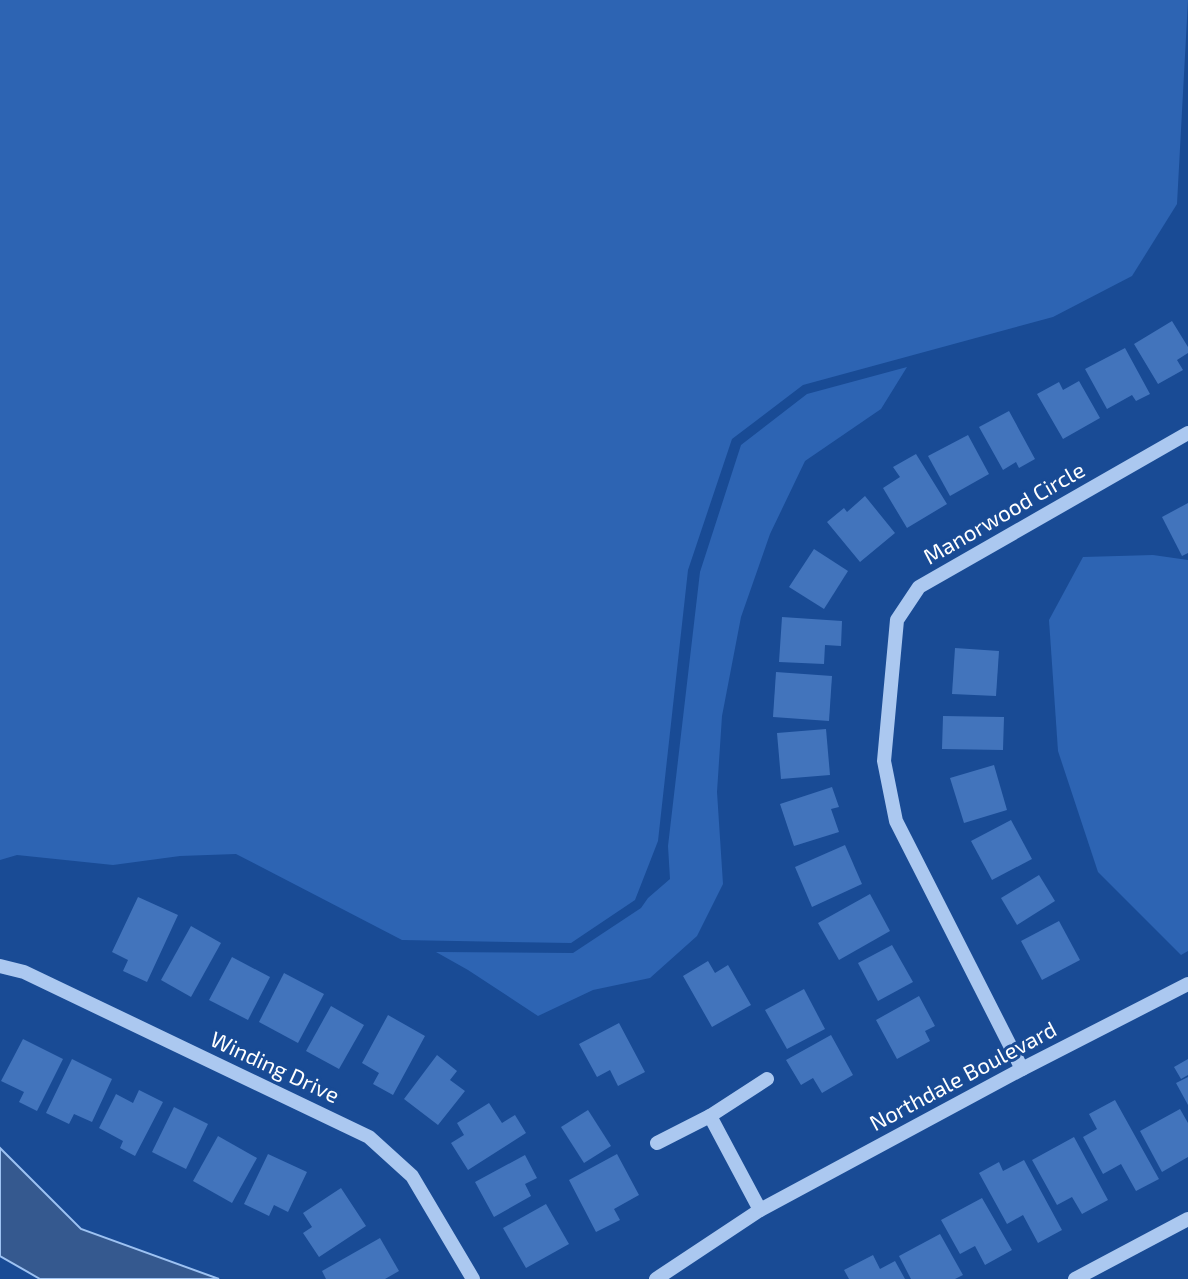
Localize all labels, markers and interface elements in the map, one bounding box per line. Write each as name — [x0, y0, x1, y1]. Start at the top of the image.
street label: Manorwood Circle — [918, 455, 1089, 569]
street label: Northdale Boulevard — [865, 1015, 1060, 1135]
street label: Winding Drive — [207, 1025, 344, 1107]

